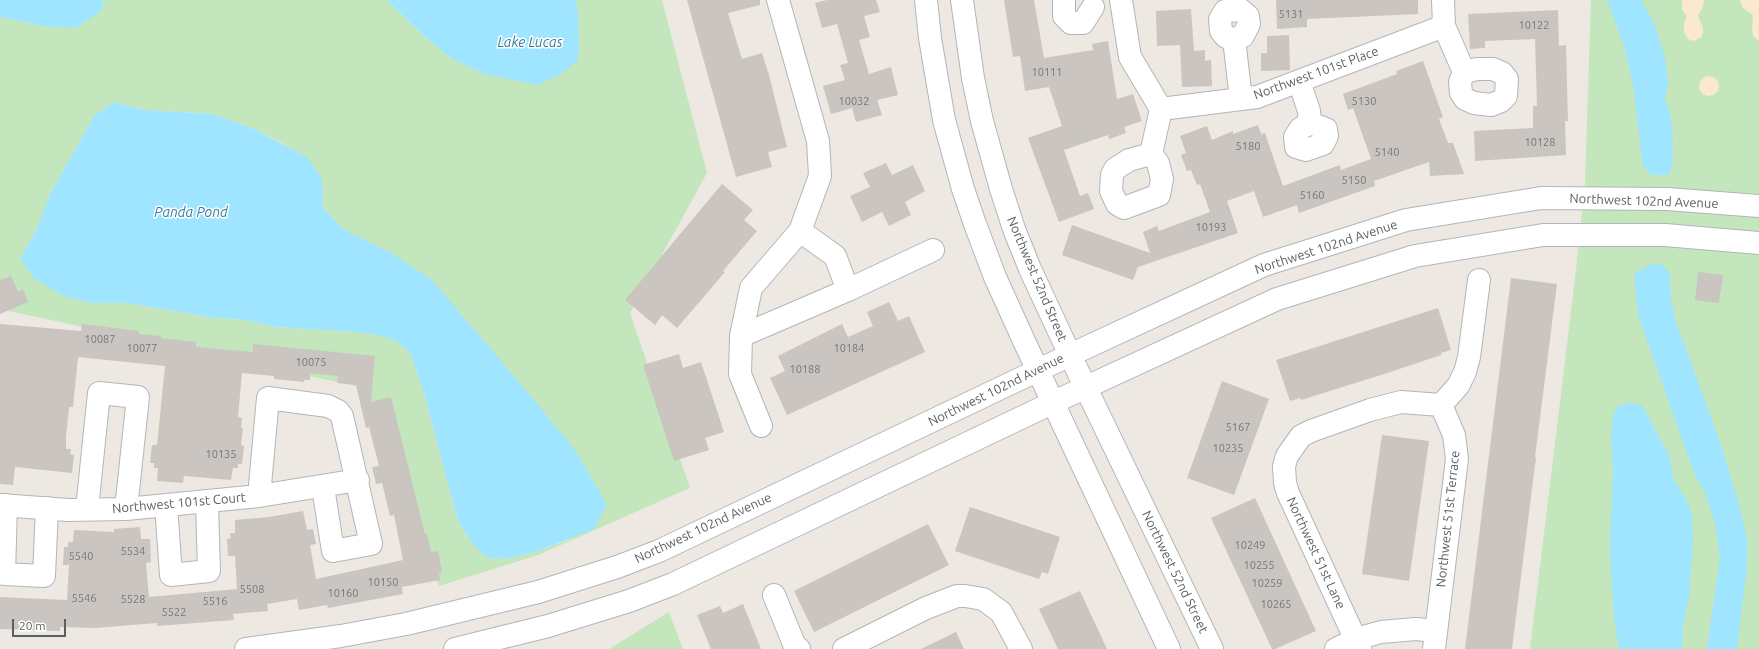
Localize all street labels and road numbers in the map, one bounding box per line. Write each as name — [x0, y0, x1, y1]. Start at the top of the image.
street label: Northwest 101st Place — [1251, 43, 1381, 103]
street label: Northwest 102nd Avenue — [1569, 191, 1719, 211]
street label: Northwest 52nd Street — [1004, 214, 1070, 344]
street label: Northwest 102nd Avenue — [1253, 217, 1399, 277]
street label: Northwest 102nd Avenue — [926, 350, 1066, 430]
street label: Northwest 51st Terrace — [1433, 450, 1463, 588]
street label: Northwest 101st Court — [112, 489, 246, 517]
street label: Northwest 102nd Avenue — [632, 489, 774, 567]
street label: Northwest 51st Lane — [1283, 495, 1349, 611]
street label: Northwest 52nd Street — [1139, 508, 1211, 636]

